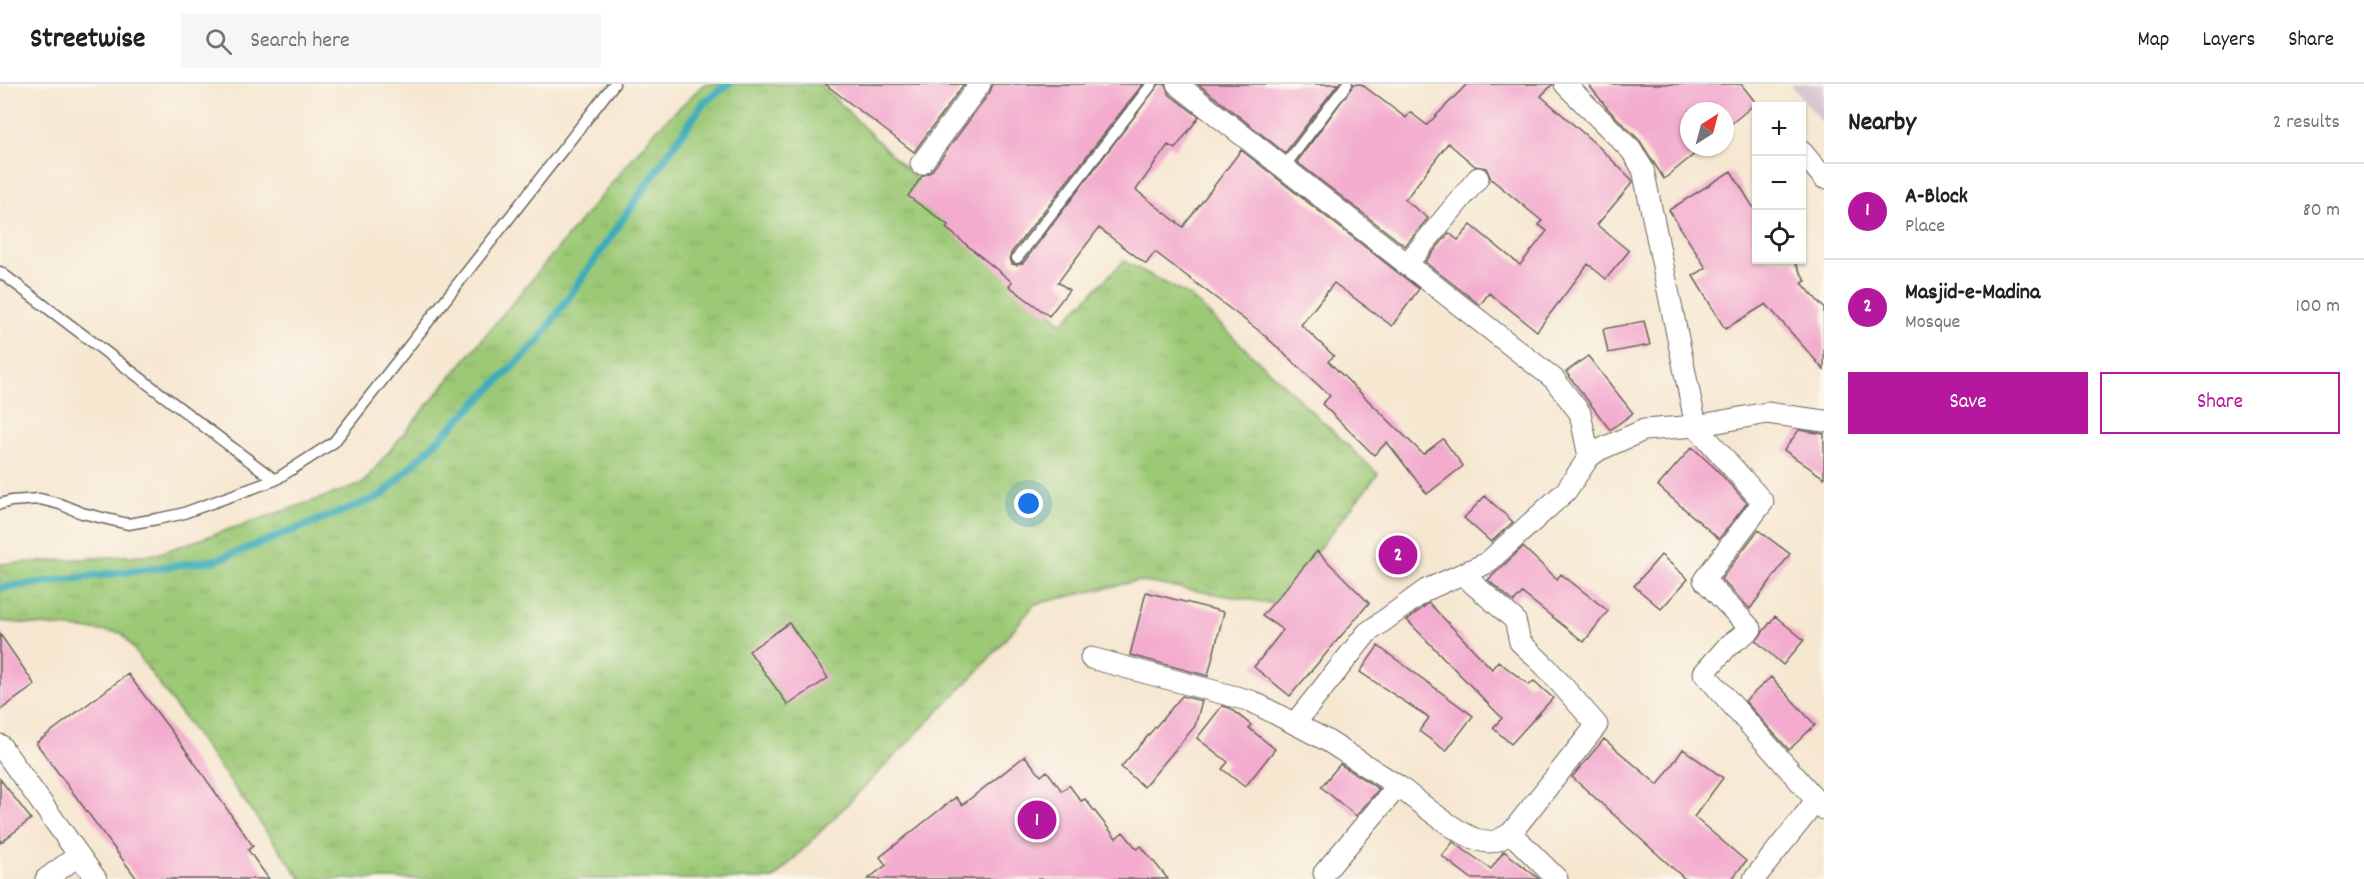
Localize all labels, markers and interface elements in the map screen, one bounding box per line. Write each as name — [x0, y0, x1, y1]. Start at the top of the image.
search box — [181, 14, 601, 68]
text: Streetwise — [30, 21, 145, 61]
icon: search — [202, 25, 235, 58]
text: Search here — [250, 26, 350, 57]
text: Map — [2138, 26, 2169, 56]
text: Layers — [2202, 26, 2255, 56]
text: Share — [2288, 26, 2334, 56]
north arrow — [1680, 102, 1734, 156]
map controls — [1752, 102, 1806, 264]
button: + — [1752, 102, 1806, 156]
text: Nearby — [1848, 105, 1916, 142]
text: 2 results — [2273, 109, 2340, 137]
button: − — [1752, 156, 1806, 210]
text: A-Block — [1905, 182, 1968, 213]
text: 1 — [1865, 197, 1870, 225]
text: 80 m — [2303, 197, 2340, 225]
button: locate — [1752, 210, 1806, 264]
text: Place — [1905, 213, 1945, 241]
text: Masjid-e-Madina — [1905, 278, 2040, 309]
text: 2 — [1863, 293, 1872, 321]
text: 100 m — [2296, 293, 2340, 321]
text: Mosque — [1905, 309, 1960, 337]
button: Save — [1848, 372, 2088, 434]
button: Share — [2100, 372, 2340, 434]
your location — [1014, 489, 1043, 518]
pin: 2 — [1378, 532, 1418, 578]
pin: 1 — [1018, 798, 1056, 842]

